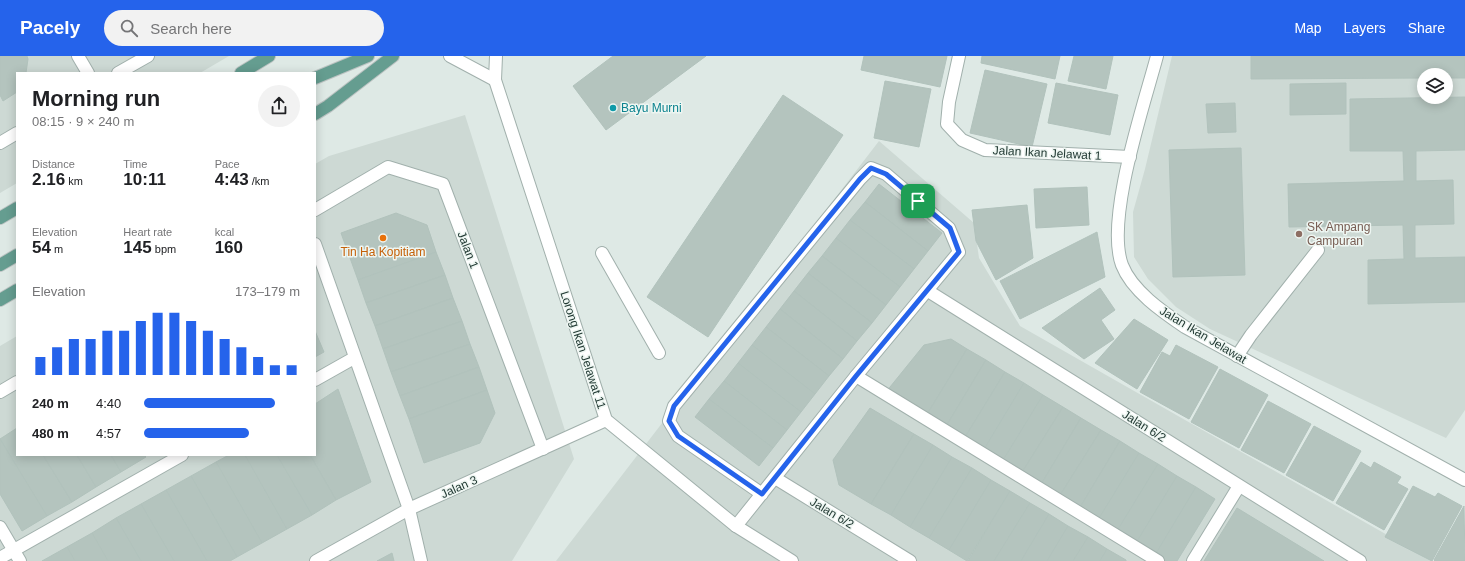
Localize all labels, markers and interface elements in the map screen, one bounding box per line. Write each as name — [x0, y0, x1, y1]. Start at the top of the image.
search box — [104, 10, 384, 46]
text: Pacely — [20, 17, 80, 38]
icon: search — [118, 17, 140, 39]
text: Search here — [150, 20, 232, 37]
text: Map — [1294, 20, 1322, 36]
text: Layers — [1344, 20, 1386, 36]
text: Share — [1408, 20, 1445, 36]
map controls — [1417, 68, 1453, 104]
button: layers — [1417, 68, 1453, 104]
button: share — [258, 85, 300, 127]
text: Morning run — [32, 86, 160, 111]
place label: Bayu Murni — [621, 101, 682, 115]
marker: Bayu Murni — [608, 103, 618, 113]
text: 08:15 · 9 × 240 m — [32, 114, 134, 129]
street label: Jalan Ikan Jelawat 1 — [992, 143, 1102, 163]
text: Distance — [32, 158, 75, 170]
text: Time — [123, 158, 147, 170]
text: Pace — [215, 158, 240, 170]
text: 2.16 — [32, 170, 65, 189]
text: 10:11 — [123, 170, 166, 189]
text: 4:43 — [215, 170, 249, 189]
text: km — [65, 175, 83, 187]
text: /km — [249, 175, 269, 187]
pin — [901, 184, 935, 218]
icon: arrive — [907, 190, 929, 212]
place label: SK Ampang Campuran — [1307, 220, 1370, 248]
text: Elevation — [32, 226, 77, 238]
text: Heart rate — [123, 226, 172, 238]
text: kcal — [215, 226, 234, 238]
street label: Jalan 1 — [455, 229, 482, 271]
marker: SK Ampang Campuran — [1294, 229, 1304, 239]
marker: Tin Ha Kopitiam — [378, 233, 388, 243]
text: 54 — [32, 238, 51, 257]
text: 145 — [123, 238, 152, 257]
text: 160 — [215, 238, 243, 257]
text: m — [51, 243, 63, 255]
text: bpm — [152, 243, 176, 255]
place label: Tin Ha Kopitiam — [341, 245, 425, 259]
text: Elevation — [32, 284, 85, 299]
text: 173–179 m — [235, 284, 300, 299]
street label: Lorong Ikan Jelawat 11 — [557, 289, 609, 411]
street label: Jalan Ikan Jelawat — [1157, 304, 1249, 367]
text: 240 m — [32, 396, 69, 411]
text: 4:40 — [96, 396, 121, 411]
street label: Jalan 6/2 — [1120, 407, 1169, 445]
text: 480 m — [32, 426, 69, 441]
text: 4:57 — [96, 426, 121, 441]
street label: Jalan 3 — [438, 473, 480, 501]
street label: Jalan 6/2 — [808, 494, 857, 532]

